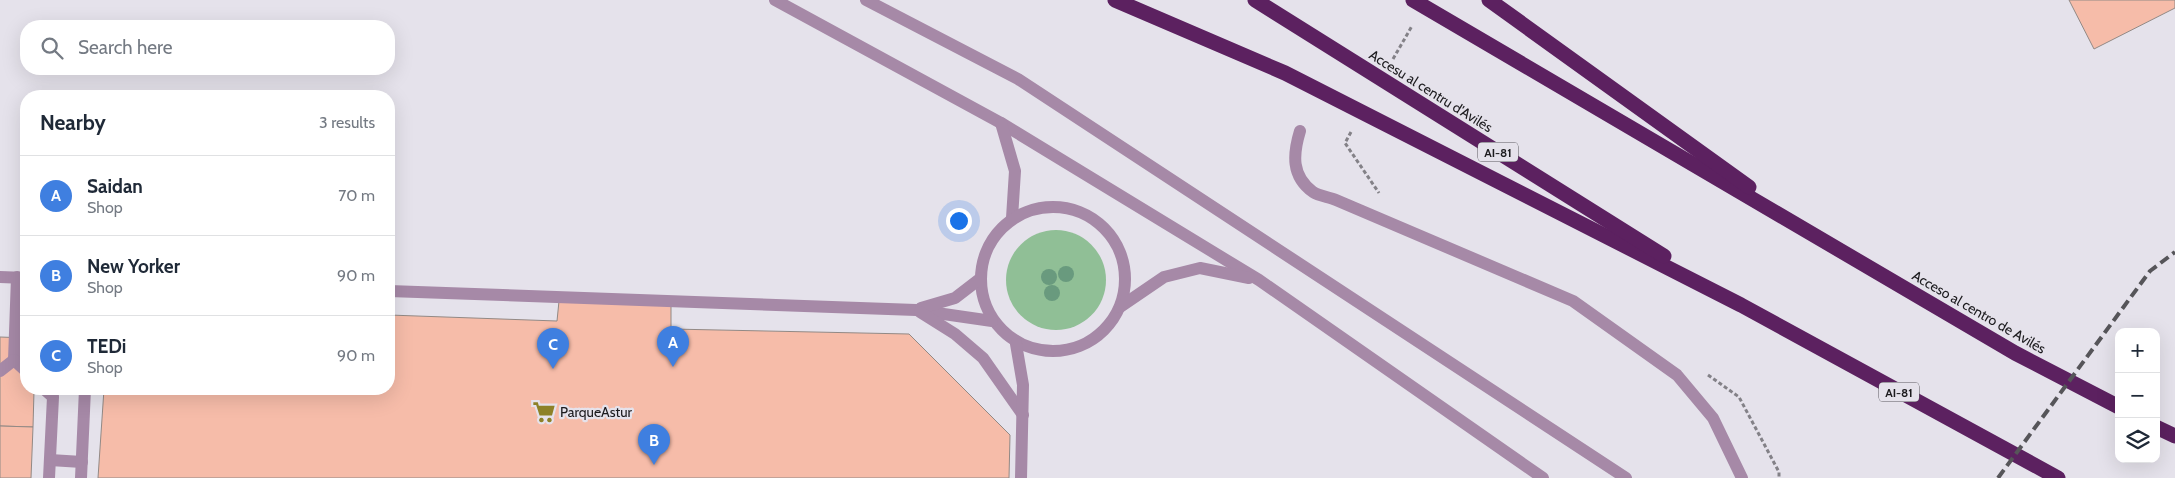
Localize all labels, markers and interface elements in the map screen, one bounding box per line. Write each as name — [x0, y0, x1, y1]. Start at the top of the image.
search box — [20, 20, 395, 75]
icon: search — [38, 34, 66, 62]
text: Search here — [78, 36, 172, 59]
street label: Accesu al centru d'Avilés — [1366, 46, 1496, 136]
text: Nearby — [40, 110, 106, 135]
text: 3 results — [319, 113, 375, 132]
road number: AI-81 — [1478, 142, 1518, 162]
text: Saidan — [87, 175, 143, 198]
text: A — [51, 186, 61, 205]
text: 70 m — [338, 186, 375, 205]
text: Shop — [87, 198, 123, 217]
your location — [946, 208, 972, 234]
text: New Yorker — [87, 255, 180, 278]
text: B — [51, 266, 61, 285]
text: 90 m — [337, 266, 375, 285]
street label: Acceso al centro de Avilés — [1909, 266, 2049, 358]
text: Shop — [87, 278, 123, 297]
pin: A — [657, 326, 689, 367]
pin: C — [537, 328, 569, 369]
map controls — [2115, 328, 2160, 463]
button: + — [2115, 328, 2160, 373]
text: TEDi — [87, 335, 126, 358]
text: C — [51, 346, 61, 365]
text: 90 m — [337, 346, 375, 365]
text: Shop — [87, 358, 123, 377]
button: − — [2115, 373, 2160, 418]
road number: AI-81 — [1879, 382, 1919, 402]
supermarket icon: ParqueAstur — [531, 399, 557, 425]
place label: ParqueAstur — [560, 403, 632, 421]
button: layers — [2115, 418, 2160, 463]
pin: B — [638, 424, 670, 465]

